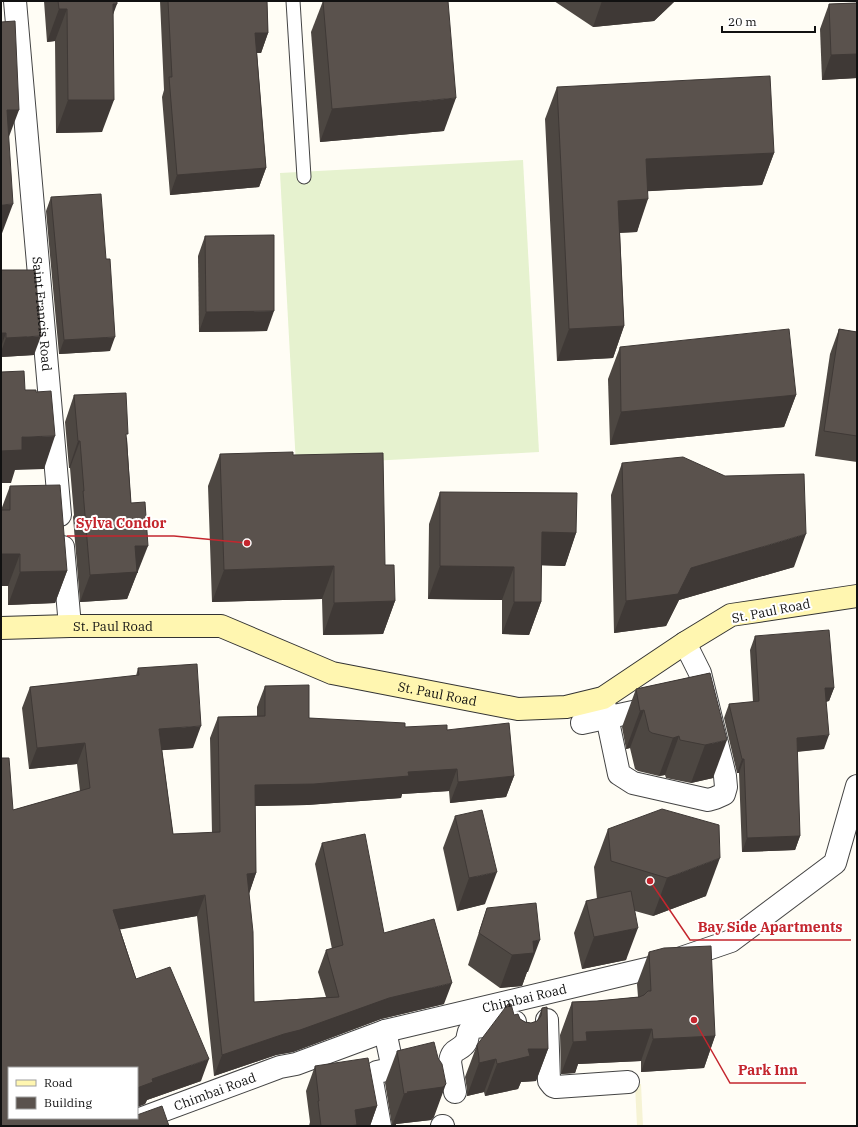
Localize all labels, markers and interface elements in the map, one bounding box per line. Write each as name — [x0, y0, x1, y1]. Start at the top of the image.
scale bar — [722, 8, 815, 34]
text: 20 m — [728, 14, 757, 29]
street label: Saint Francis Road — [29, 256, 56, 372]
callout: Sylva Condor — [67, 510, 174, 536]
text: Sylva Condor — [76, 514, 166, 532]
street label: St. Paul Road — [730, 595, 812, 627]
street label: St. Paul Road — [73, 618, 153, 635]
street label: St. Paul Road — [397, 677, 478, 709]
callout: Bay Side Apartments — [690, 914, 851, 940]
text: Bay Side Apartments — [698, 918, 842, 936]
street label: Chimbai Road — [480, 980, 568, 1016]
callout: Park Inn — [730, 1057, 806, 1083]
text: Park Inn — [738, 1061, 798, 1079]
legend — [8, 1067, 138, 1119]
street label: Chimbai Road — [171, 1068, 258, 1114]
text: Road — [44, 1075, 73, 1090]
text: Building — [44, 1095, 92, 1110]

